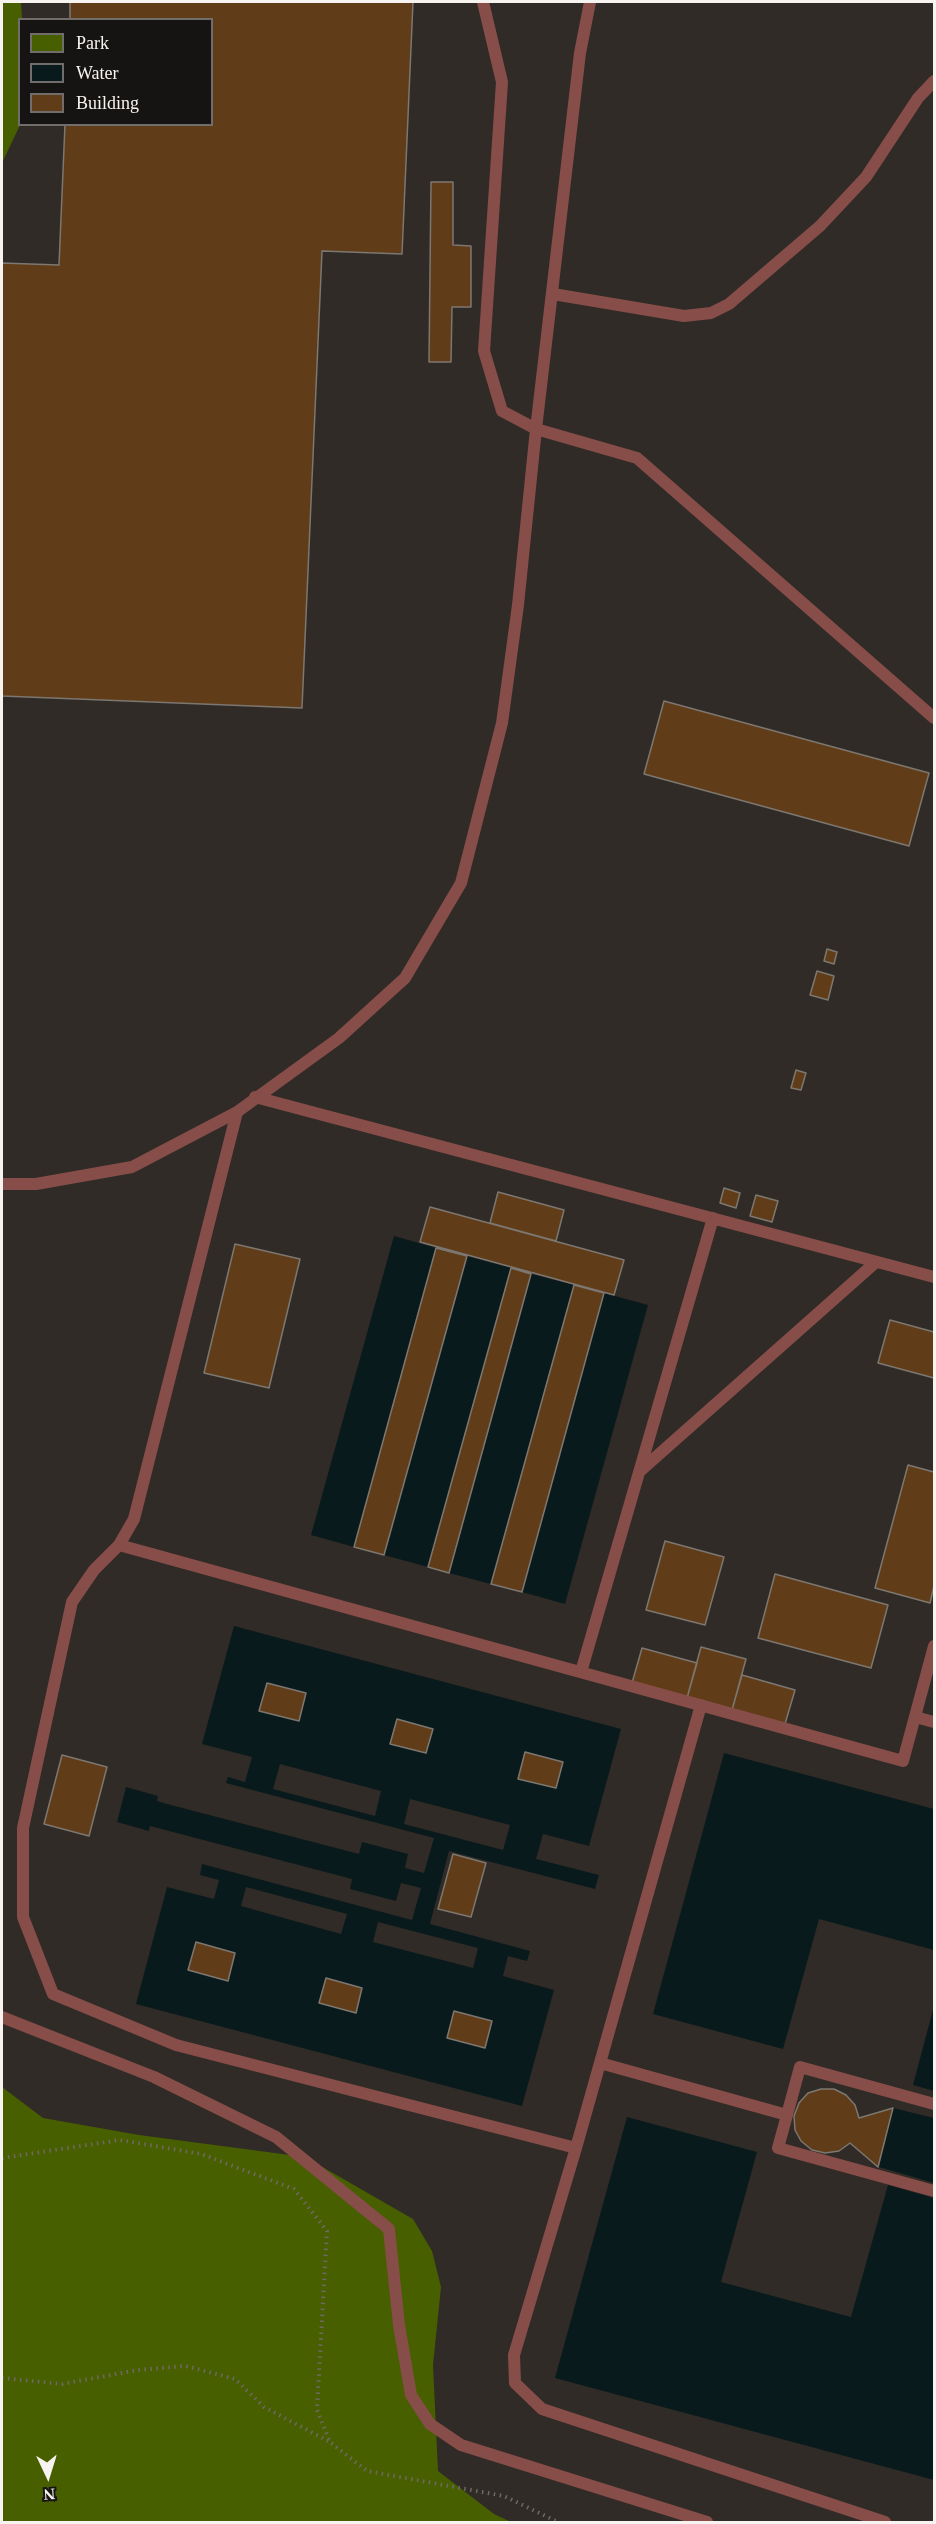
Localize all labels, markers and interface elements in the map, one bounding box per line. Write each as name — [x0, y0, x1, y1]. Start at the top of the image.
legend — [18, 18, 213, 126]
text: Park — [76, 33, 109, 53]
text: Water — [76, 63, 119, 83]
text: Building — [76, 93, 139, 113]
north arrow — [18, 2446, 78, 2506]
text: N — [43, 2486, 56, 2503]

